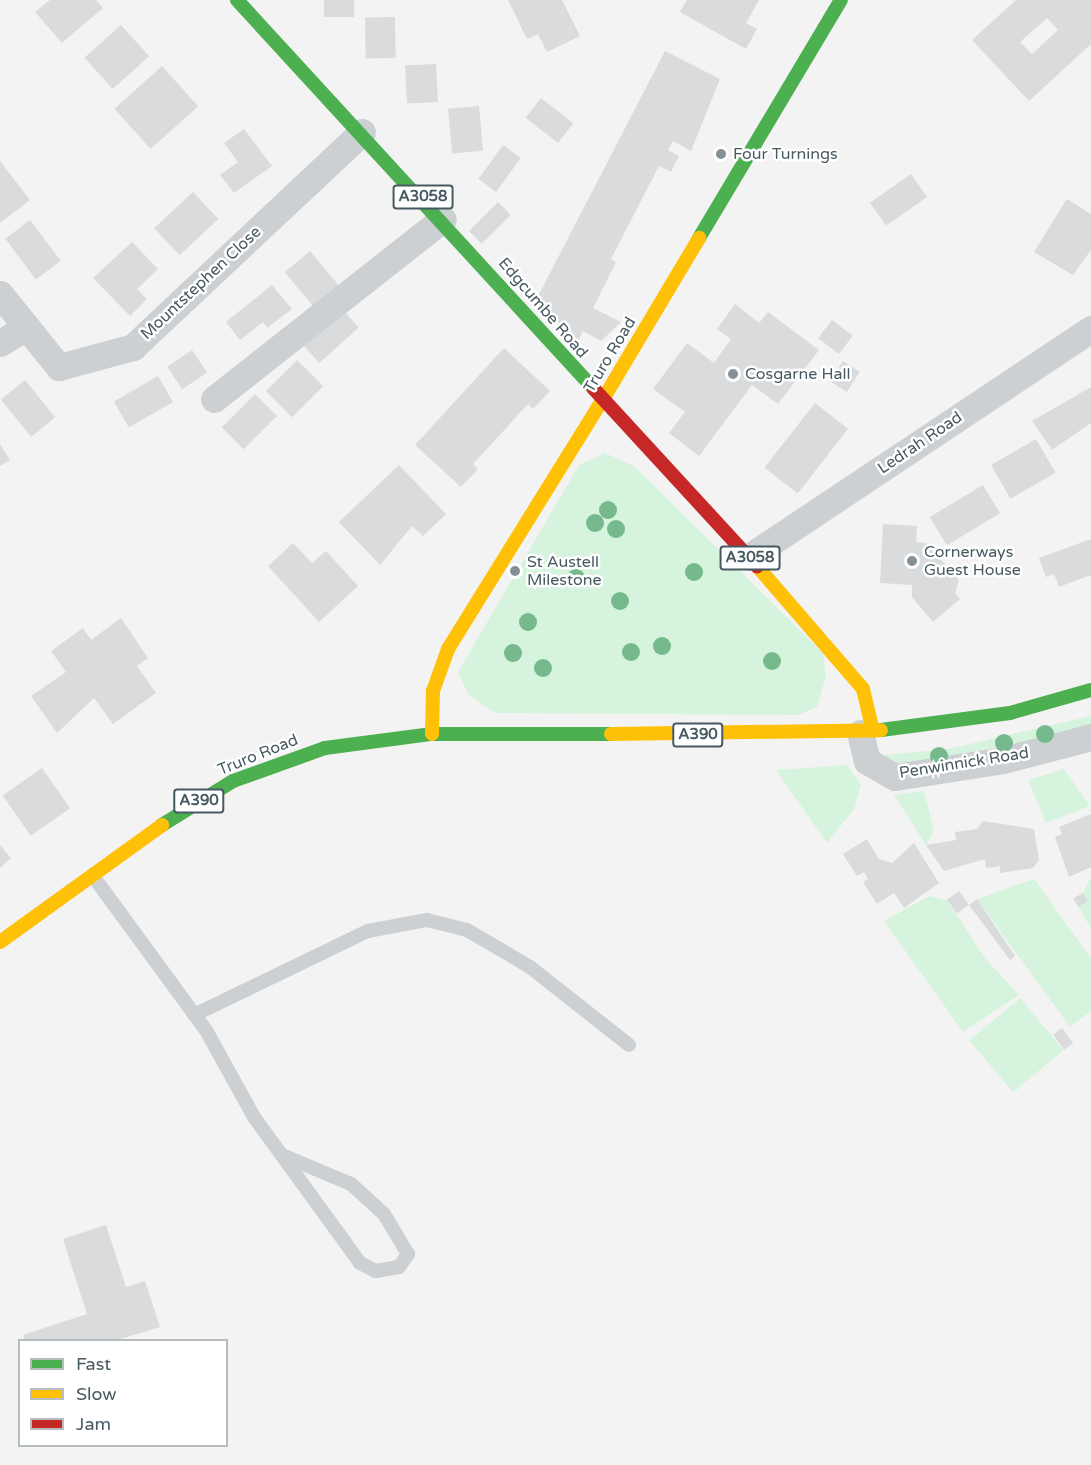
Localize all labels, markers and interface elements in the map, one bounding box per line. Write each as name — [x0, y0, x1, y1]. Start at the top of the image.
place label: Four Turnings — [733, 144, 838, 164]
marker: Four Turnings — [714, 147, 728, 161]
road number: A3058 — [392, 185, 454, 209]
street label: Mountstephen Close — [137, 222, 265, 344]
street label: Edgcumbe Road — [494, 254, 592, 362]
street label: Truro Road — [580, 314, 640, 396]
place label: Cosgarne Hall — [745, 364, 850, 384]
marker: Cosgarne Hall — [726, 367, 740, 381]
street label: Ledrah Road — [874, 408, 966, 478]
place label: Cornerways Guest House — [924, 542, 1021, 580]
road number: A3058 — [718, 546, 782, 570]
place label: St Austell Milestone — [527, 552, 601, 590]
marker: Cornerways Guest House — [905, 554, 919, 568]
marker: St Austell Milestone — [508, 564, 522, 578]
road number: A390 — [671, 723, 725, 747]
street label: Truro Road — [215, 730, 301, 780]
street label: Penwinnick Road — [898, 743, 1030, 783]
road number: A390 — [172, 789, 226, 813]
legend — [18, 1339, 228, 1447]
text: Fast — [76, 1353, 111, 1375]
text: Slow — [76, 1383, 117, 1405]
text: Jam — [76, 1413, 111, 1435]

